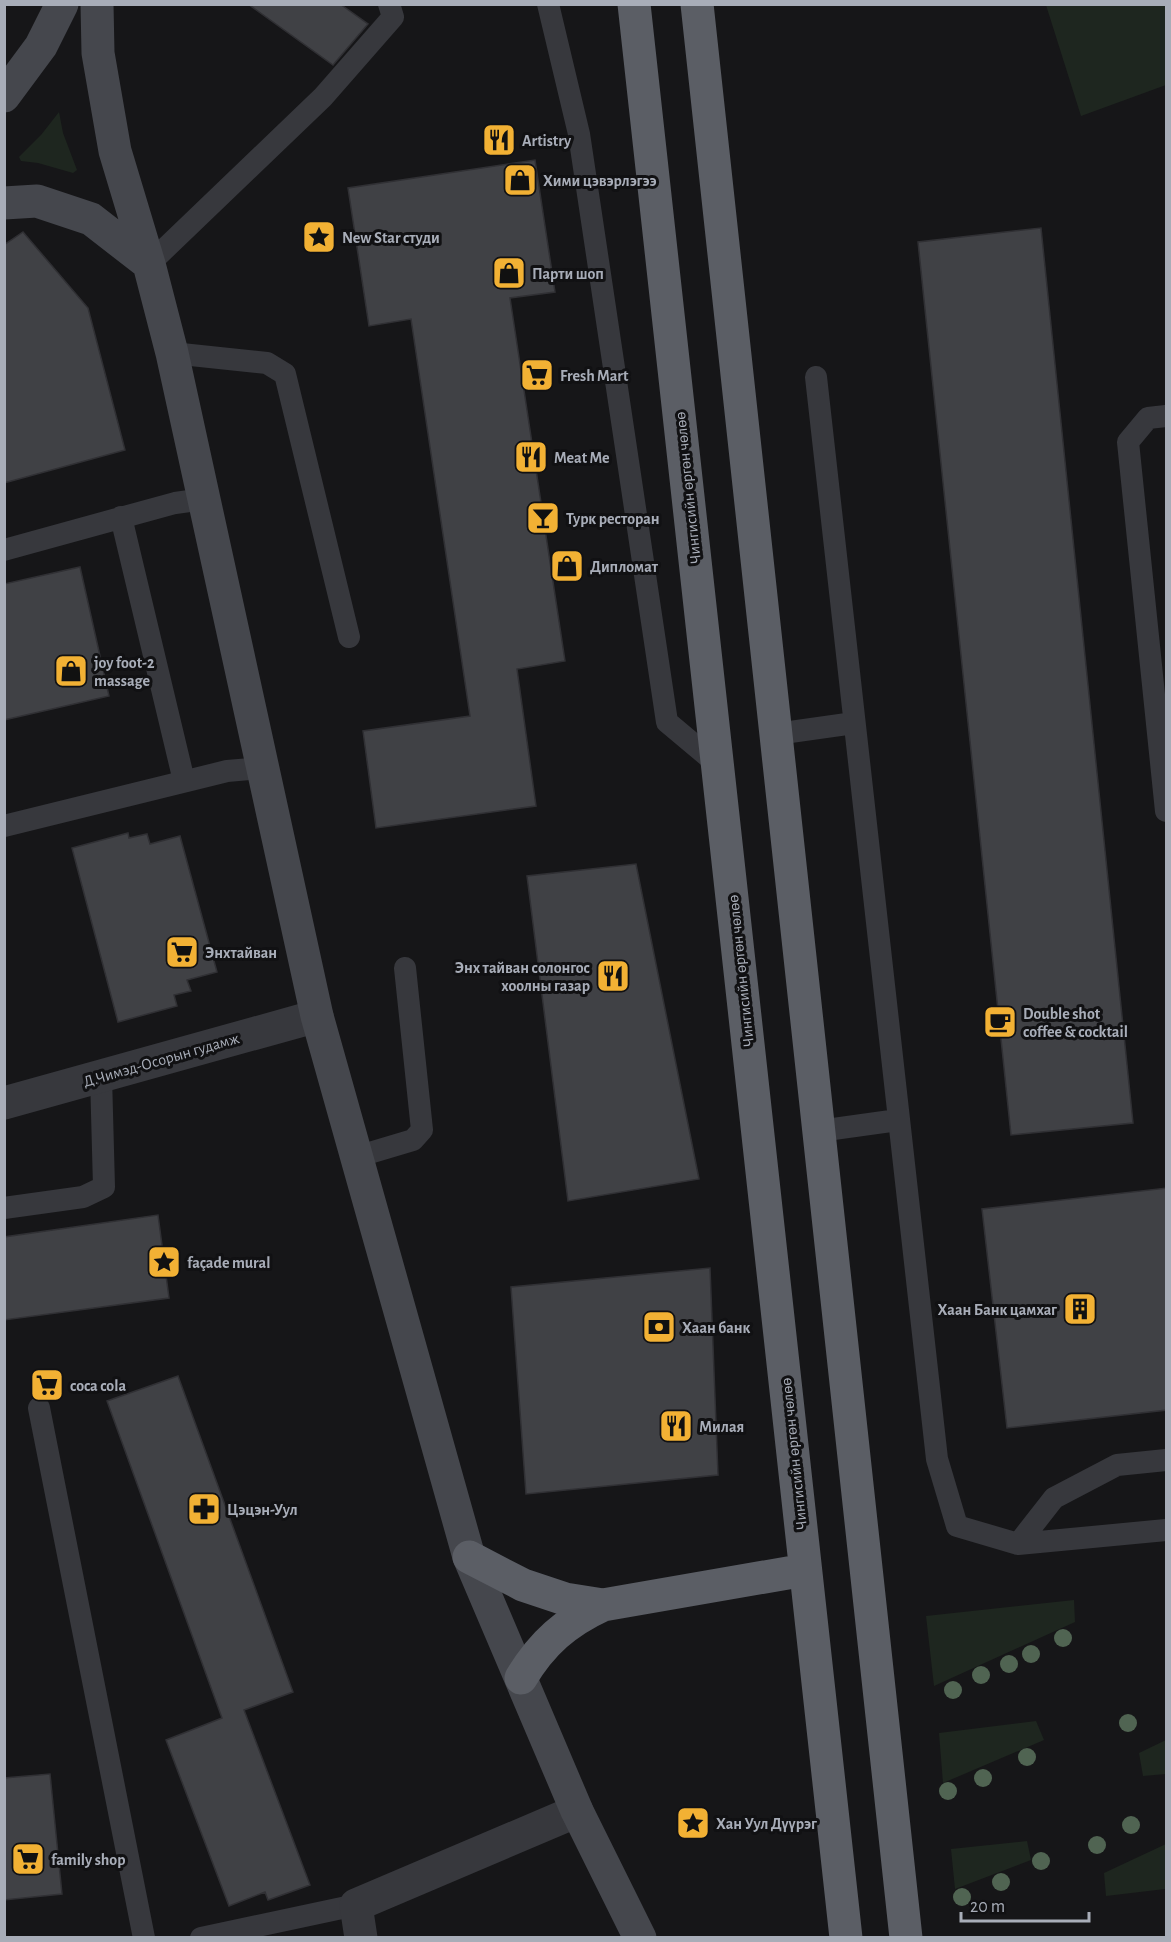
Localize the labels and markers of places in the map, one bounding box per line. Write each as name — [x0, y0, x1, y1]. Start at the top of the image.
restaurant icon: Artistry — [481, 122, 517, 158]
place label: Artistry — [522, 133, 572, 150]
shop icon: Хими цэвэрлэгээ — [502, 162, 538, 198]
place label: Хими цэвэрлэгээ — [543, 173, 657, 189]
place icon: New Star студи — [301, 219, 337, 255]
place label: New Star студи — [342, 230, 440, 247]
shop icon: Парти шоп — [491, 255, 527, 291]
place label: Парти шоп — [532, 266, 604, 282]
supermarket icon: Fresh Mart — [519, 357, 555, 393]
place label: Fresh Mart — [560, 368, 629, 384]
restaurant icon: Meat Me — [513, 439, 549, 475]
place label: Meat Me — [554, 450, 610, 466]
bar icon: Турк ресторан — [525, 500, 561, 536]
place label: Турк ресторан — [566, 511, 660, 528]
shop icon: Дипломат — [549, 548, 585, 584]
place label: Дипломат — [590, 559, 659, 575]
shop icon: joy foot-2 massage — [53, 653, 89, 689]
place label: joy foot-2 massage — [94, 655, 155, 689]
supermarket icon: Энхтайван — [164, 934, 200, 970]
place label: Энхтайван — [205, 945, 277, 961]
restaurant icon: Энх тайван солонгос хоолны газар — [595, 958, 631, 994]
place label: Энх тайван солонгос хоолны газар — [455, 960, 590, 994]
cafe icon: Double shot coffee & cocktail — [982, 1004, 1018, 1040]
place label: Double shot coffee & cocktail — [1023, 1006, 1128, 1040]
place icon: façade mural — [146, 1244, 182, 1280]
place label: façade mural — [187, 1255, 270, 1271]
building icon: Хаан Банк цамхаг — [1062, 1291, 1098, 1327]
place label: Хаан Банк цамхаг — [938, 1302, 1057, 1318]
bank icon: Хаан банк — [641, 1309, 677, 1345]
place label: Хаан банк — [682, 1320, 750, 1336]
supermarket icon: coca cola — [29, 1367, 65, 1403]
place label: coca cola — [70, 1378, 126, 1394]
restaurant icon: Милая — [658, 1408, 694, 1444]
place label: Милая — [699, 1419, 744, 1435]
pharmacy icon: Цэцэн-Уул — [186, 1491, 222, 1527]
place label: Цэцэн-Уул — [227, 1502, 298, 1519]
place icon: Хан Уул Дүүрэг — [675, 1805, 711, 1841]
place label: Хан Уул Дүүрэг — [716, 1816, 817, 1833]
supermarket icon: family shop — [10, 1841, 46, 1877]
place label: family shop — [51, 1852, 126, 1869]

